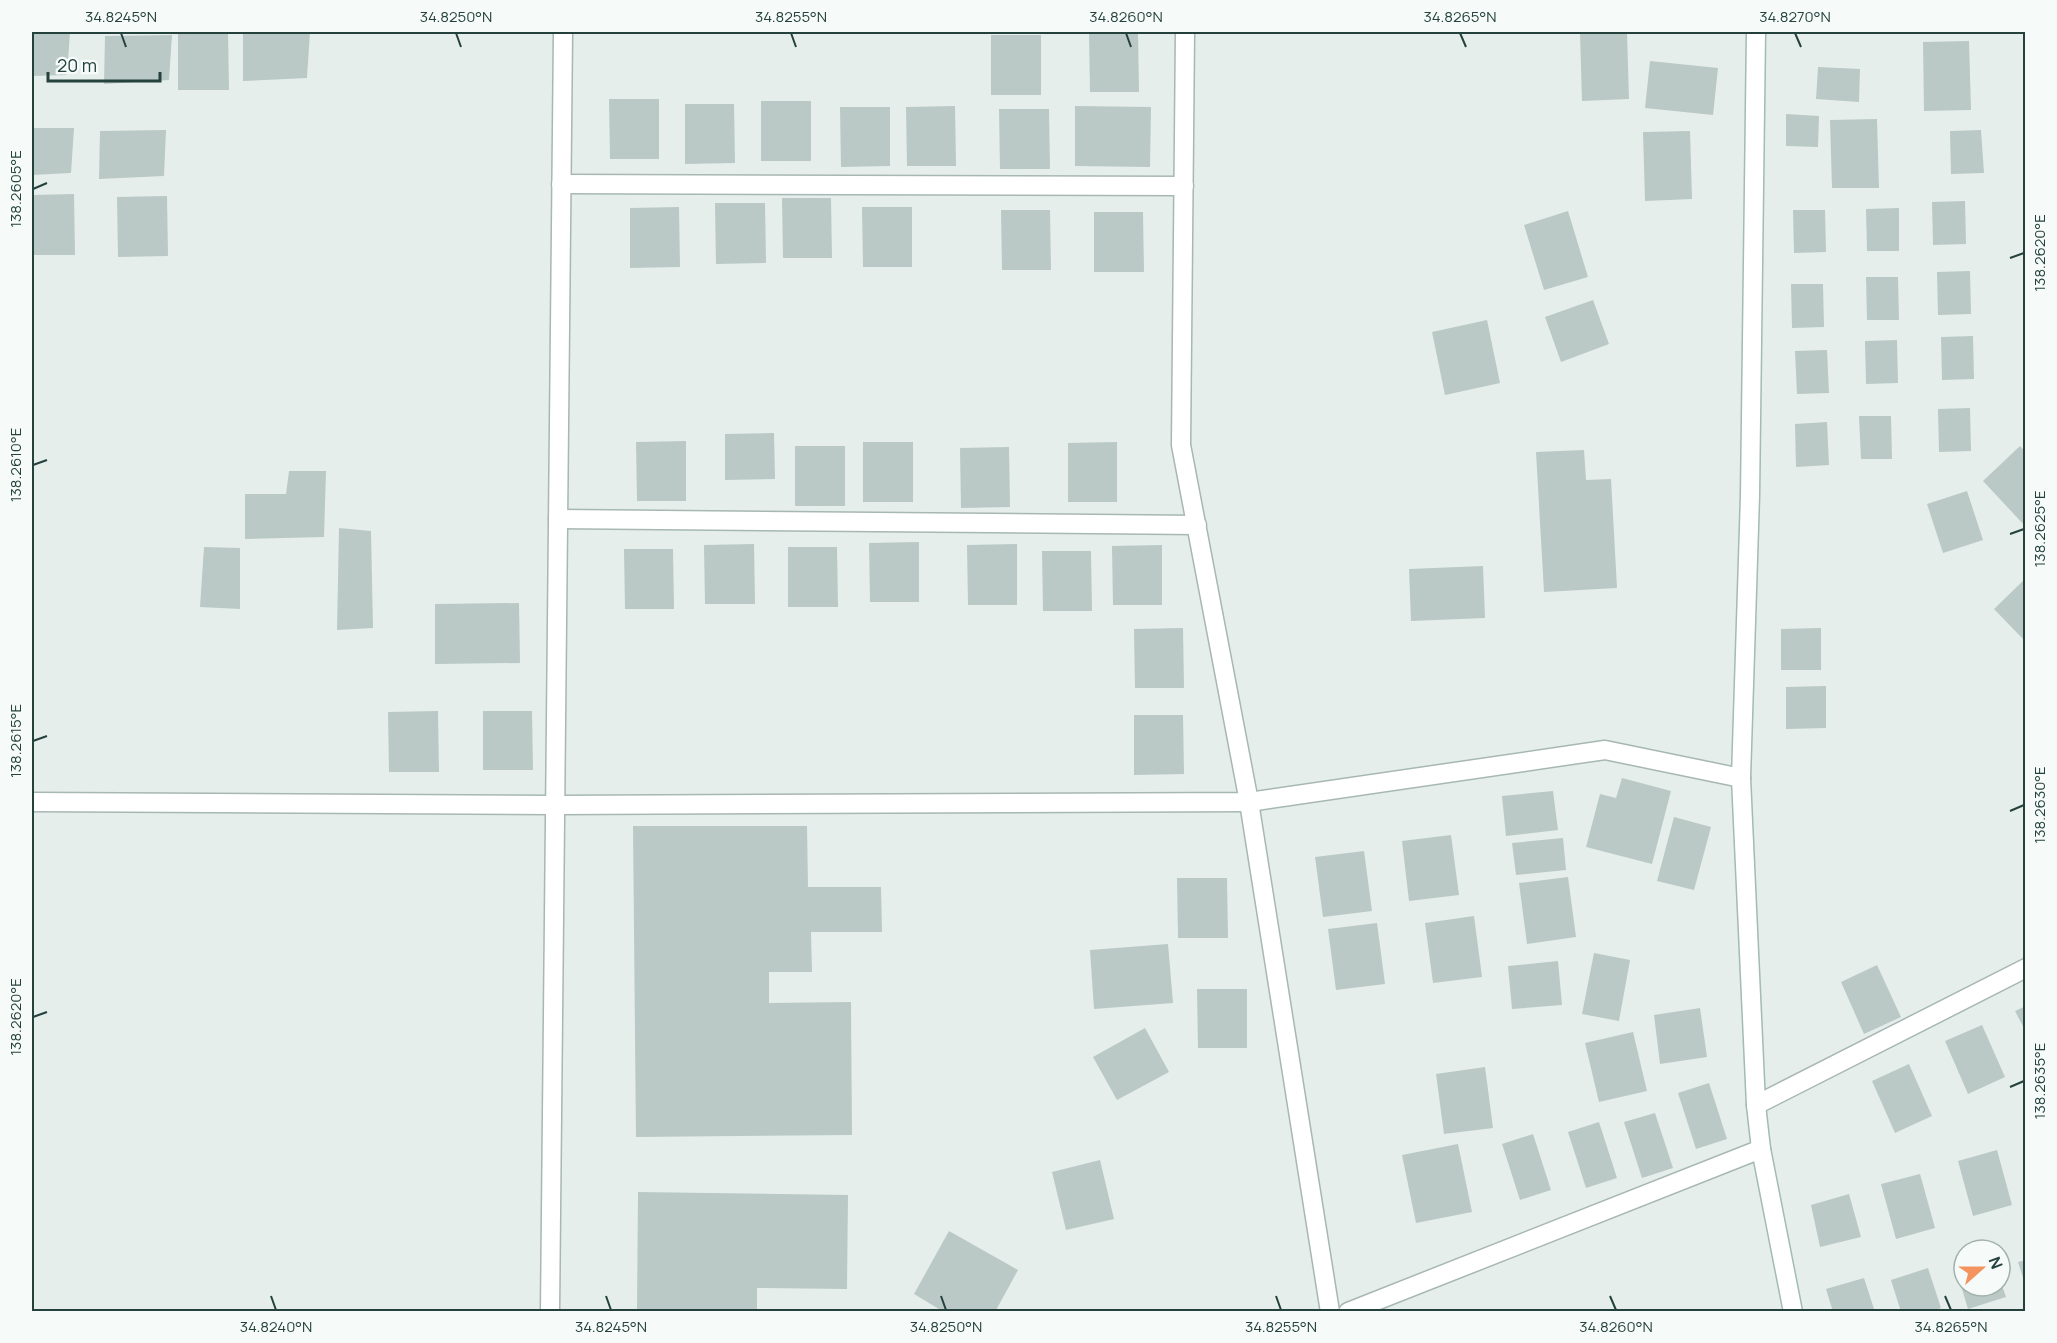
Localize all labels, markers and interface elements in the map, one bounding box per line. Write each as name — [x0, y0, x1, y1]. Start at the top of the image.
text: 34.8245°N — [85, 6, 157, 27]
text: 34.8250°N — [420, 6, 492, 27]
text: 34.8255°N — [755, 6, 827, 27]
text: 34.8260°N — [1089, 6, 1163, 27]
text: 34.8265°N — [1424, 6, 1496, 27]
text: 34.8270°N — [1759, 6, 1831, 27]
scale bar — [48, 45, 160, 83]
text: 20 m — [57, 53, 97, 77]
text: 138.2605°E — [5, 150, 26, 228]
text: 138.2620°E — [2029, 214, 2050, 292]
text: 138.2610°E — [5, 428, 26, 502]
text: 138.2625°E — [2029, 490, 2050, 568]
text: 138.2615°E — [5, 704, 26, 778]
text: 138.2630°E — [2029, 766, 2050, 844]
text: 138.2620°E — [5, 978, 26, 1056]
text: 138.2635°E — [2029, 1043, 2050, 1119]
north arrow — [1952, 1238, 2012, 1298]
text: N — [1984, 1253, 2008, 1272]
text: 34.8240°N — [240, 1316, 312, 1337]
text: 34.8245°N — [575, 1316, 647, 1337]
text: 34.8250°N — [910, 1316, 982, 1337]
text: 34.8255°N — [1245, 1316, 1317, 1337]
text: 34.8260°N — [1579, 1316, 1653, 1337]
text: 34.8265°N — [1915, 1316, 1987, 1337]

